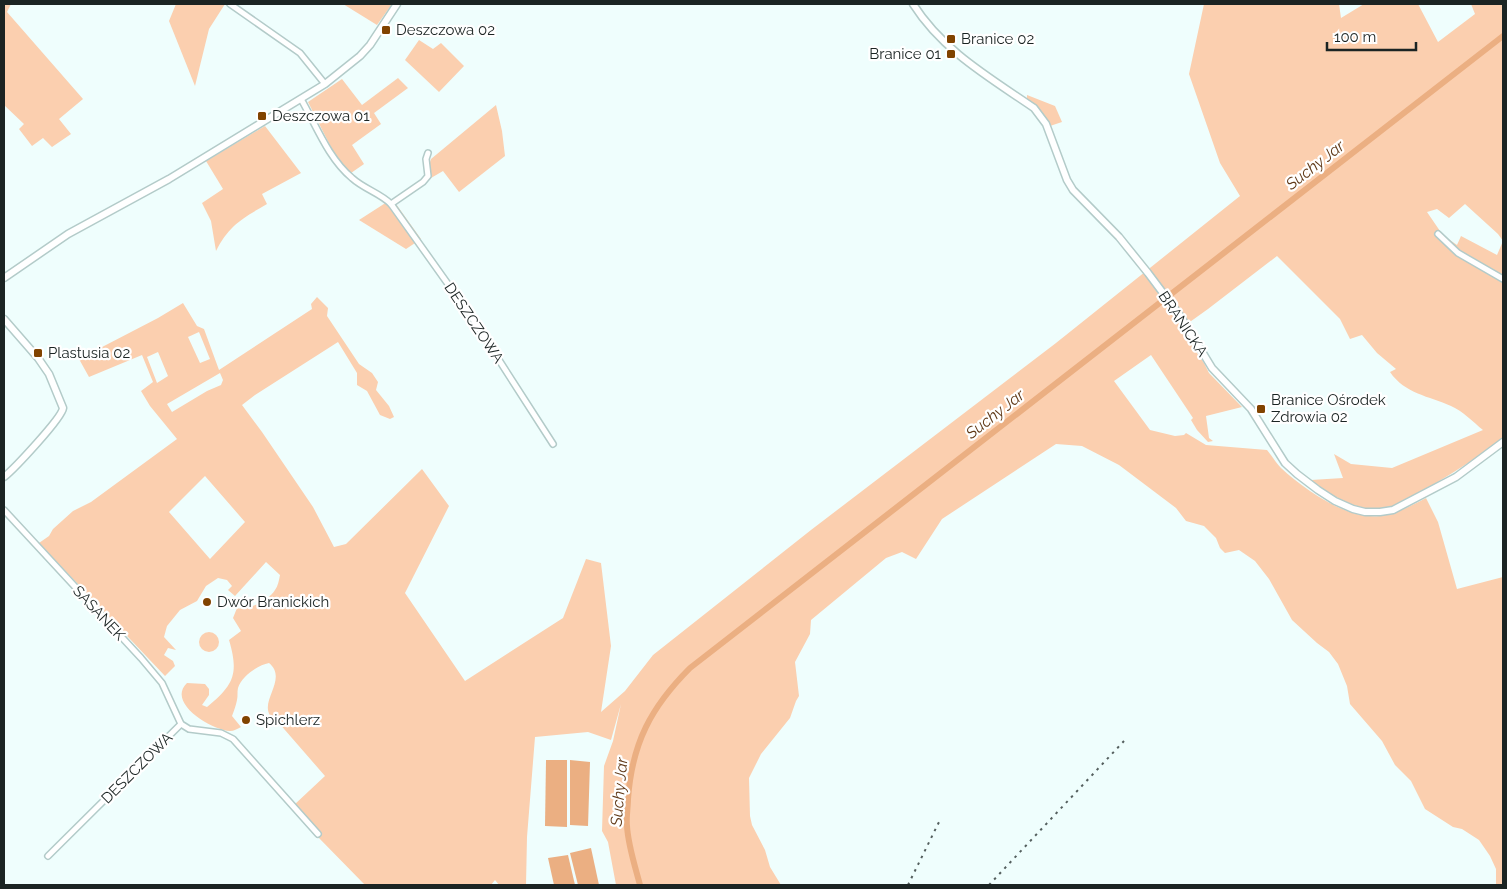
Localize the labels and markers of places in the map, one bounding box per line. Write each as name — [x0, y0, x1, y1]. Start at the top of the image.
place label: Deszczowa 02 — [396, 21, 495, 39]
marker: Deszczowa 02 — [380, 24, 392, 36]
place label: Branice 02 — [961, 30, 1034, 48]
marker: Branice 02 — [945, 33, 957, 45]
place label: Branice 01 — [869, 45, 942, 63]
marker: Branice 01 — [945, 48, 957, 60]
place label: Deszczowa 01 — [272, 107, 370, 125]
marker: Deszczowa 01 — [256, 110, 268, 122]
place label: Plastusia 02 — [48, 344, 130, 362]
marker: Plastusia 02 — [32, 347, 44, 359]
place label: Branice Ośrodek Zdrowia 02 — [1271, 391, 1386, 426]
marker: Branice Ośrodek Zdrowia 02 — [1255, 403, 1267, 415]
place label: Dwór Branickich — [217, 593, 329, 611]
marker: Dwór Branickich — [201, 596, 213, 608]
place label: Spichlerz — [256, 711, 320, 729]
marker: Spichlerz — [240, 714, 252, 726]

